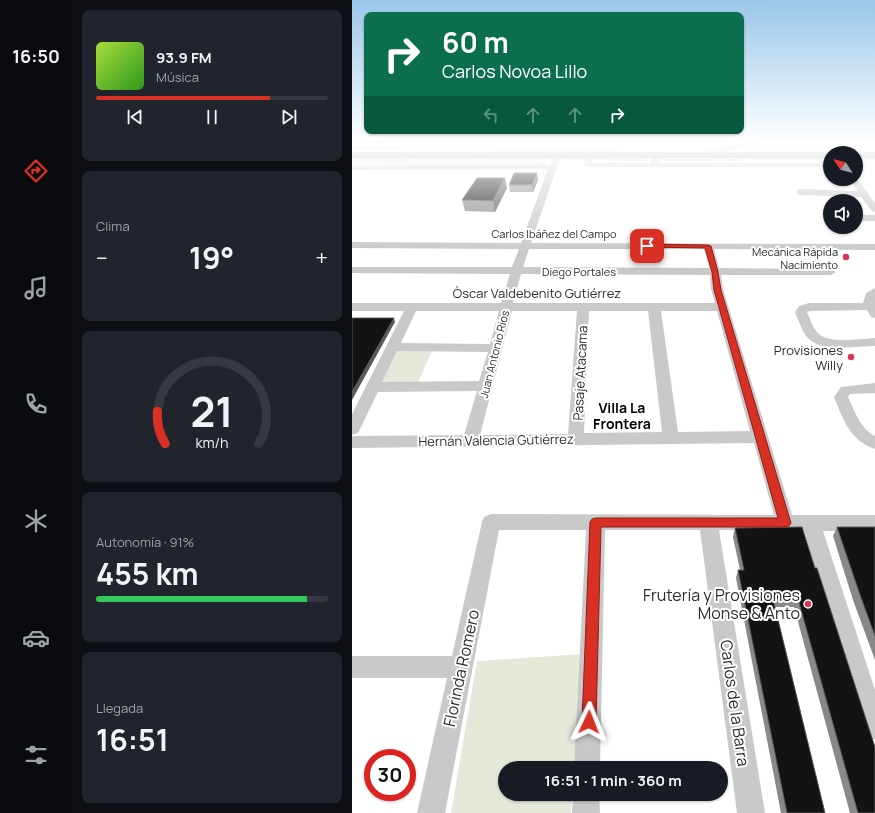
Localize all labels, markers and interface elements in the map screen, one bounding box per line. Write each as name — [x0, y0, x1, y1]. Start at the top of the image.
text: 60 m — [442, 23, 509, 61]
icon: right — [376, 28, 428, 80]
text: 16:50 — [12, 44, 60, 68]
text: 93.9 FM — [156, 47, 212, 68]
text: Carlos Novoa Lillo — [442, 59, 587, 83]
text: Música — [156, 68, 199, 86]
icon: left — [480, 104, 502, 126]
icon: ahead — [522, 104, 544, 126]
icon: ahead — [564, 104, 586, 126]
icon: right — [606, 104, 628, 126]
icon: previous — [124, 106, 146, 128]
icon: pause — [201, 106, 223, 128]
icon: next — [278, 106, 300, 128]
north arrow — [823, 146, 863, 186]
map controls — [823, 146, 863, 234]
icon: directions — [22, 157, 50, 185]
button: sound — [823, 194, 863, 234]
text: Clima — [96, 217, 130, 235]
street label: Carlos Ibáñez del Campo — [491, 226, 617, 241]
pin — [630, 229, 664, 263]
icon: arrive — [636, 235, 658, 257]
text: 19° — [189, 237, 234, 278]
text: − — [96, 243, 108, 273]
text: + — [315, 243, 328, 273]
place label: Mecánica Rápida Nacimiento — [752, 244, 838, 272]
marker: Mecánica Rápida Nacimiento — [841, 252, 851, 262]
street label: Diego Portales — [542, 264, 616, 279]
icon: music — [22, 274, 50, 302]
street label: Òscar Valdebenito Gutiérrez — [453, 284, 621, 302]
street label: Juan Antonio Ríos — [476, 308, 512, 400]
street label: Pasaje Atacama — [569, 325, 591, 421]
place label: Provisiones Willy — [774, 341, 843, 374]
marker: Provisiones Willy — [846, 352, 856, 362]
text: 21 — [191, 383, 234, 439]
icon: phone — [22, 390, 50, 418]
district label: Villa La Frontera — [593, 398, 651, 433]
street label: Hernán Valencia Gutiérrez — [418, 430, 574, 450]
text: km/h — [195, 433, 229, 452]
icon: climate — [22, 507, 50, 535]
text: Autonomía · 91% — [96, 533, 194, 551]
text: 455 km — [96, 553, 199, 594]
place label: Frutería y Provisiones Monse & Anto — [643, 584, 800, 624]
marker: Frutería y Provisiones Monse & Anto — [803, 599, 813, 609]
street label: Florinda Romero — [438, 607, 484, 729]
icon: car — [22, 624, 50, 652]
street label: Carlos de la Barra — [715, 638, 755, 768]
text: Llegada — [96, 699, 143, 717]
position arrow — [568, 701, 610, 743]
text: 16:51 — [96, 719, 169, 760]
icon: filters — [22, 741, 50, 769]
speed limit sign: 30 — [364, 749, 416, 801]
text: 16:51 · 1 min · 360 m — [544, 770, 682, 791]

